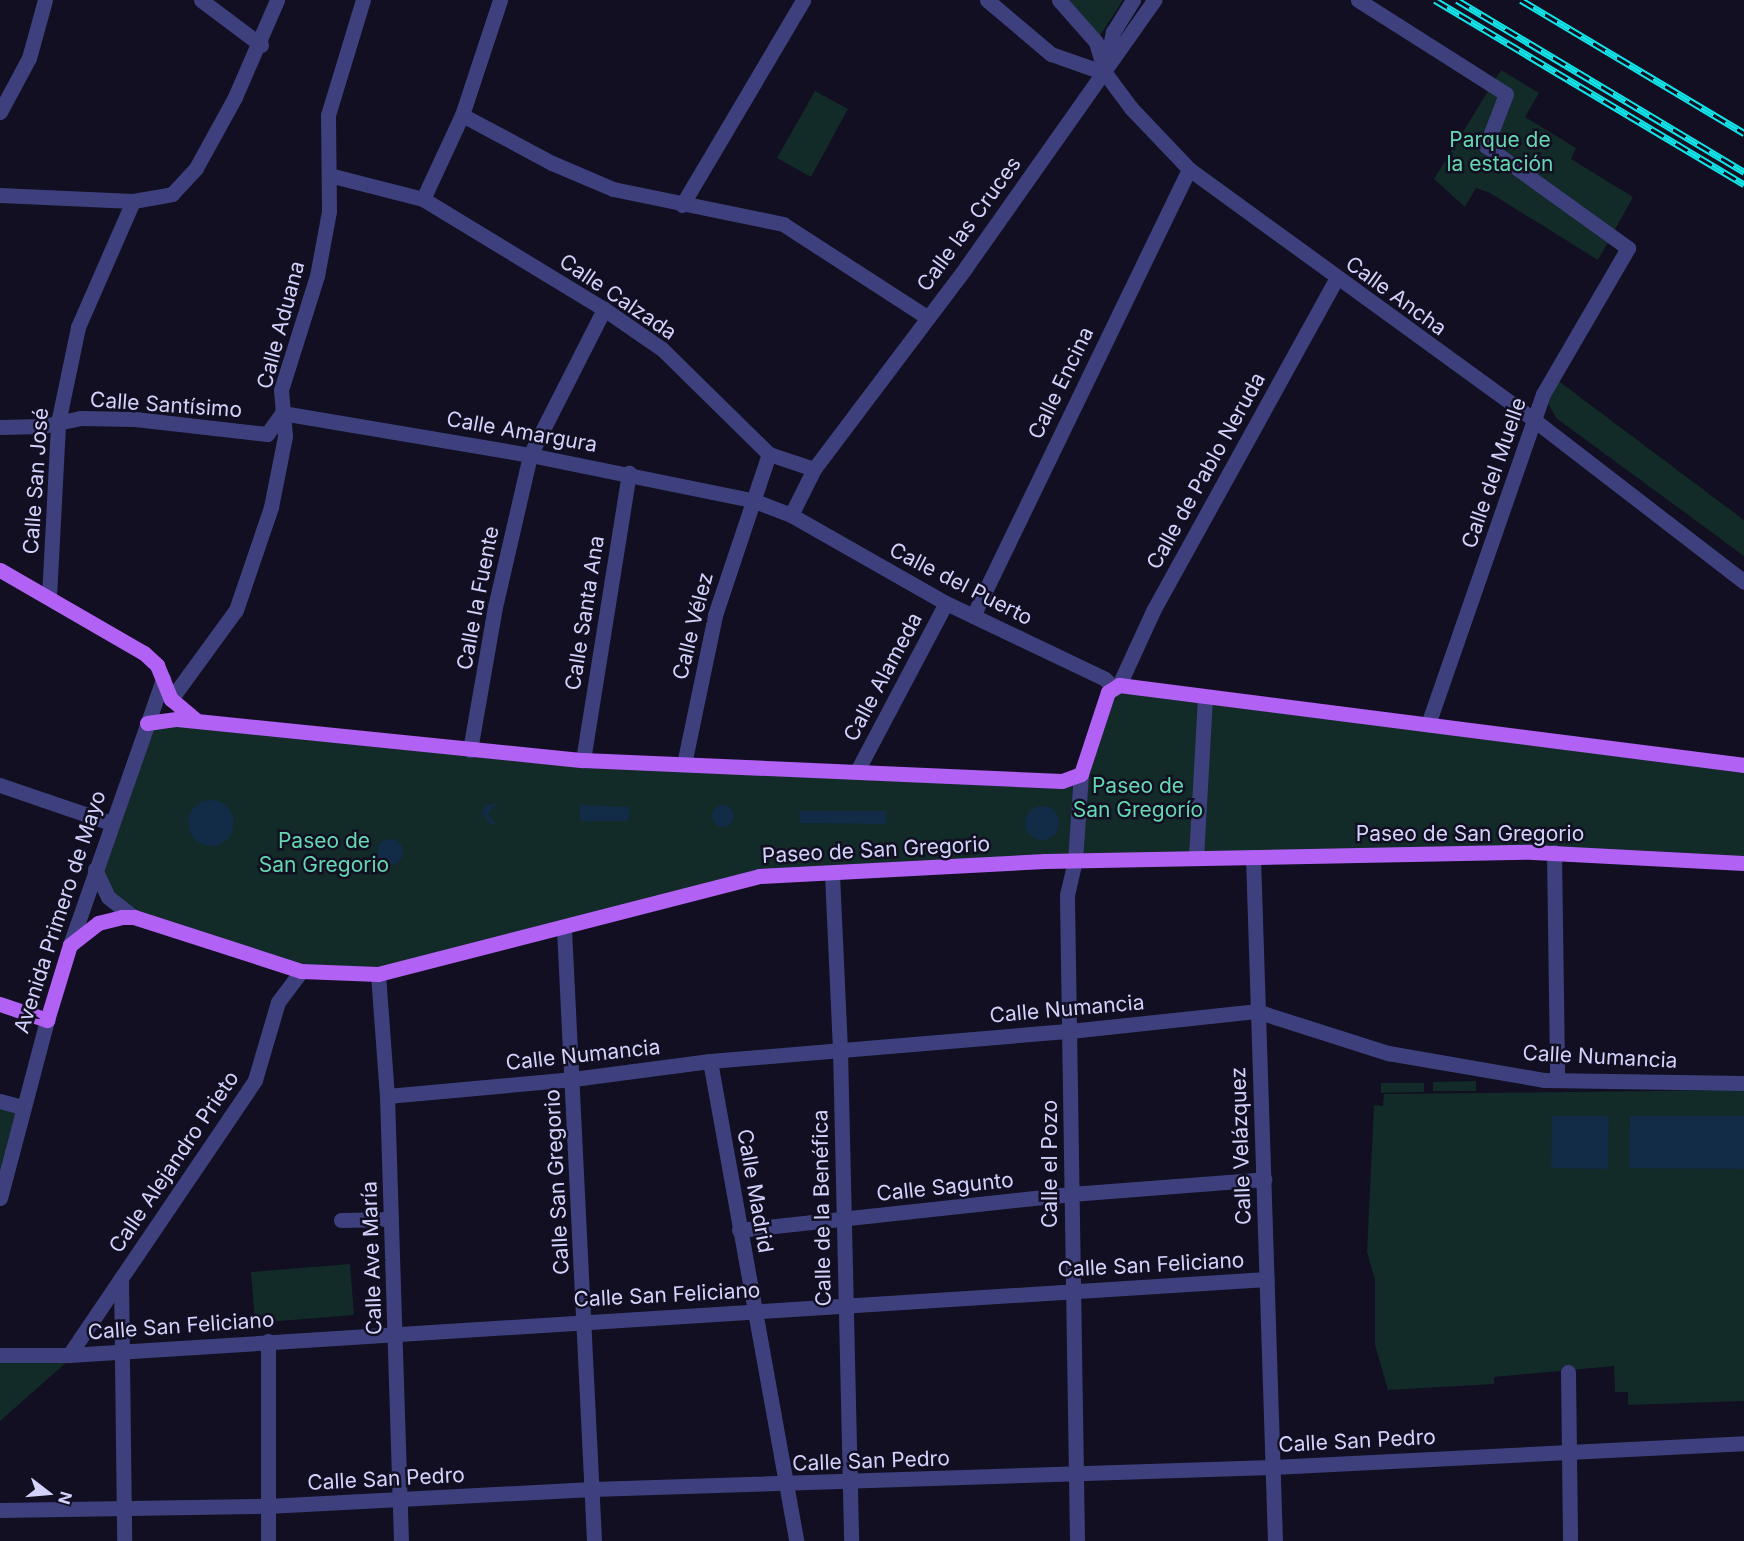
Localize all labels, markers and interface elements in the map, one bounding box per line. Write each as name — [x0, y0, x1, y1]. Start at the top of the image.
park label: Parque de la estación — [1447, 127, 1553, 177]
street label: Calle las Cruces — [912, 152, 1026, 296]
street label: Calle Calzada — [555, 249, 681, 345]
street label: Calle Ancha — [1341, 251, 1451, 341]
street label: Calle Aduana — [252, 258, 310, 392]
street label: Calle Encina — [1023, 323, 1099, 443]
street label: Calle de Pablo Neruda — [1141, 368, 1271, 574]
street label: Calle Santísimo — [89, 387, 243, 423]
street label: Calle del Muelle — [1456, 394, 1532, 552]
street label: Calle Amargura — [445, 406, 599, 458]
street label: Calle San José — [18, 407, 54, 555]
street label: Calle la Fuente — [452, 524, 504, 672]
street label: Calle Santa Ana — [560, 534, 610, 692]
street label: Calle del Puerto — [885, 537, 1037, 631]
street label: Calle Vélez — [668, 570, 718, 682]
street label: Calle Alameda — [839, 608, 927, 746]
park label: Paseo de San Gregorío — [1073, 773, 1203, 823]
street label: Avenida Primero de Mayo — [9, 788, 111, 1036]
street label: Paseo de San Gregorio — [1356, 821, 1584, 847]
park label: Paseo de San Gregorio — [259, 828, 389, 878]
street label: Paseo de San Gregorio — [761, 831, 991, 869]
street label: Calle Numancia — [989, 990, 1145, 1028]
street label: Calle Numancia — [505, 1034, 661, 1076]
street label: Calle Numancia — [1522, 1040, 1678, 1074]
street label: Calle Alejandro Prieto — [104, 1066, 244, 1258]
street label: Calle Velázquez — [1226, 1067, 1256, 1225]
street label: Calle San Gregorio — [540, 1089, 574, 1275]
street label: Calle el Pozo — [1037, 1100, 1063, 1228]
street label: Calle de la Benéfica — [808, 1109, 836, 1307]
street label: Calle Madrid — [732, 1127, 778, 1255]
street label: Calle Sagunto — [875, 1167, 1015, 1207]
street label: Calle Ave María — [357, 1181, 387, 1335]
street label: Calle San Feliciano — [1057, 1248, 1245, 1282]
street label: Calle San Feliciano — [573, 1278, 761, 1312]
street label: Calle San Feliciano — [87, 1307, 275, 1345]
street label: Calle San Pedro — [1278, 1424, 1436, 1458]
street label: Calle San Pedro — [792, 1446, 950, 1476]
street label: Calle San Pedro — [307, 1462, 465, 1496]
north arrow — [18, 1463, 78, 1523]
text: N — [54, 1489, 77, 1507]

